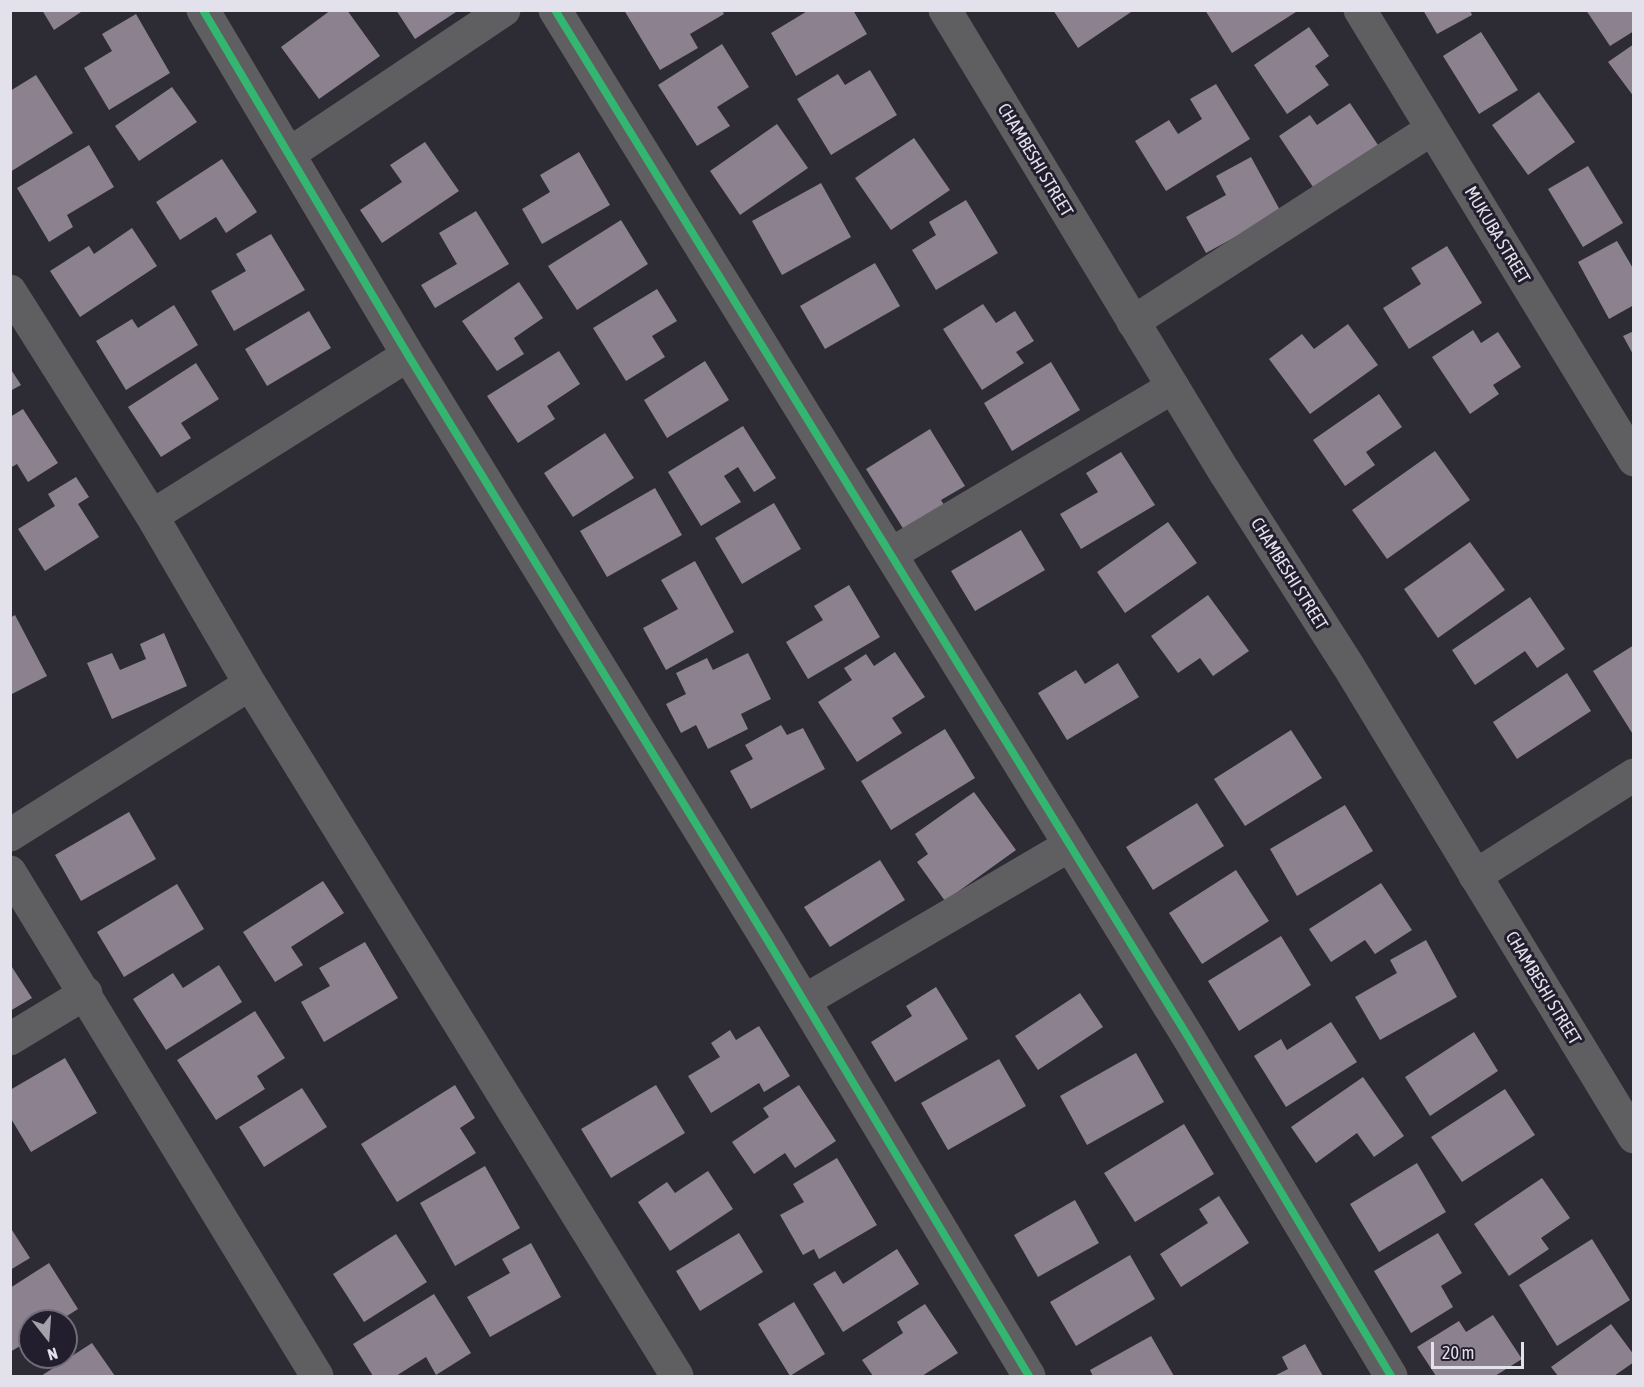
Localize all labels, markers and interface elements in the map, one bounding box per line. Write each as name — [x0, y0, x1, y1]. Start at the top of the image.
street label: CHAMBESHI STREET — [993, 99, 1077, 221]
street label: MUKUBA STREET — [1460, 182, 1534, 288]
street label: CHAMBESHI STREET — [1246, 514, 1332, 634]
street label: CHAMBESHI STREET — [1501, 927, 1585, 1049]
north arrow — [18, 1309, 78, 1369]
scale bar — [1434, 1330, 1527, 1368]
text: 20 m — [1442, 1342, 1474, 1363]
text: N — [46, 1344, 60, 1364]

